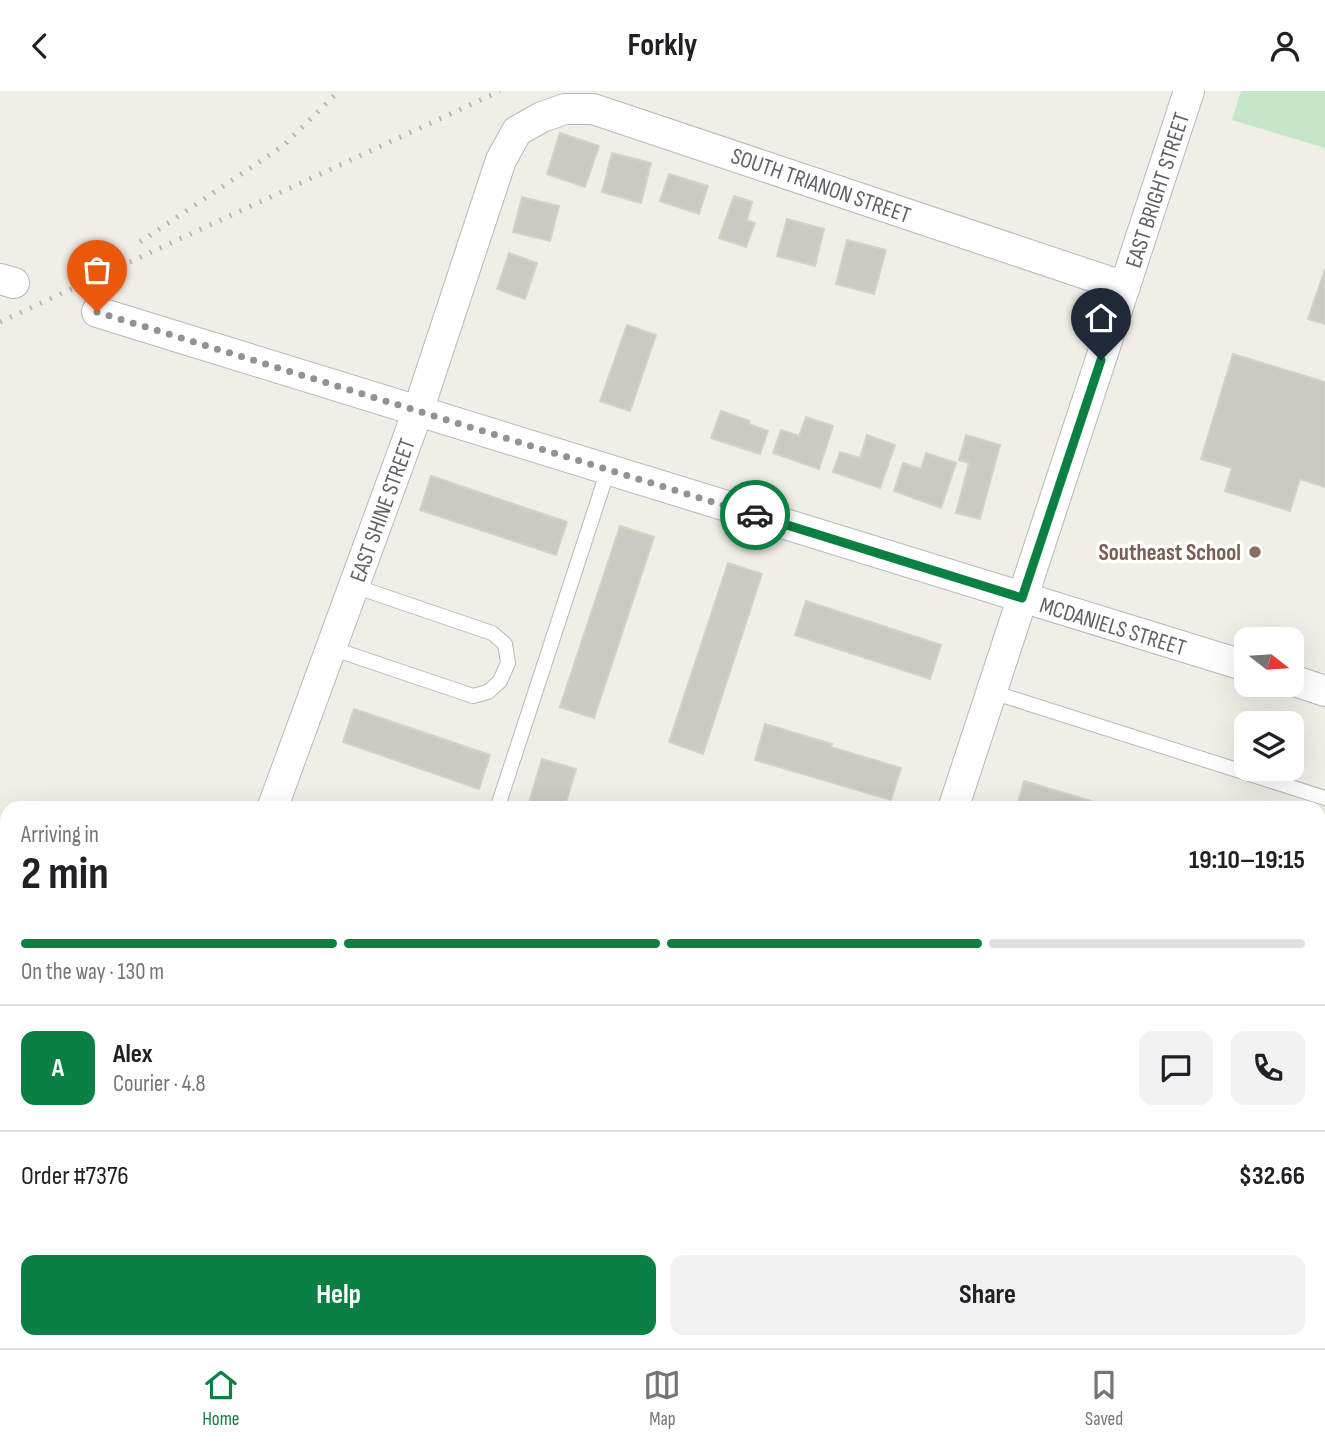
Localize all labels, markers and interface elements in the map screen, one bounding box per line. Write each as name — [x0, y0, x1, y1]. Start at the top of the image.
text: Forkly — [628, 26, 697, 65]
icon: back — [21, 27, 59, 65]
icon: person — [1266, 27, 1304, 65]
street label: EAST BRIGHT STREET — [1120, 109, 1196, 271]
street label: SOUTH TRIANON STREET — [727, 142, 914, 230]
pin — [67, 240, 127, 312]
icon: bag — [78, 251, 116, 289]
pin — [1071, 288, 1131, 360]
icon: home — [1082, 299, 1120, 337]
street label: EAST SHINE STREET — [344, 435, 422, 586]
courier — [720, 480, 790, 550]
icon: car — [736, 496, 774, 534]
place label: Southeast School — [1098, 539, 1241, 567]
marker: Southeast School — [1247, 544, 1263, 560]
street label: MCDANIELS STREET — [1036, 591, 1189, 662]
north arrow — [1234, 627, 1304, 697]
map controls — [1234, 627, 1304, 781]
button: layers — [1234, 711, 1304, 781]
text: Arriving in — [21, 821, 99, 849]
text: 19:10–19:15 — [1189, 845, 1305, 876]
text: 2 min — [21, 847, 109, 902]
text: On the way · 130 m — [21, 958, 164, 986]
button: chat — [1139, 1031, 1213, 1105]
button: phone — [1231, 1031, 1305, 1105]
text: Alex — [113, 1039, 153, 1070]
text: A — [52, 1053, 64, 1084]
text: Courier · 4.8 — [113, 1070, 206, 1098]
text: Order #7376 — [21, 1161, 129, 1192]
text: $32.66 — [1239, 1161, 1305, 1192]
button: Help — [21, 1255, 656, 1335]
button: Share — [670, 1255, 1305, 1335]
tab: Home — [202, 1366, 240, 1431]
tab: Map — [643, 1366, 681, 1431]
tab: Saved — [1085, 1366, 1123, 1431]

